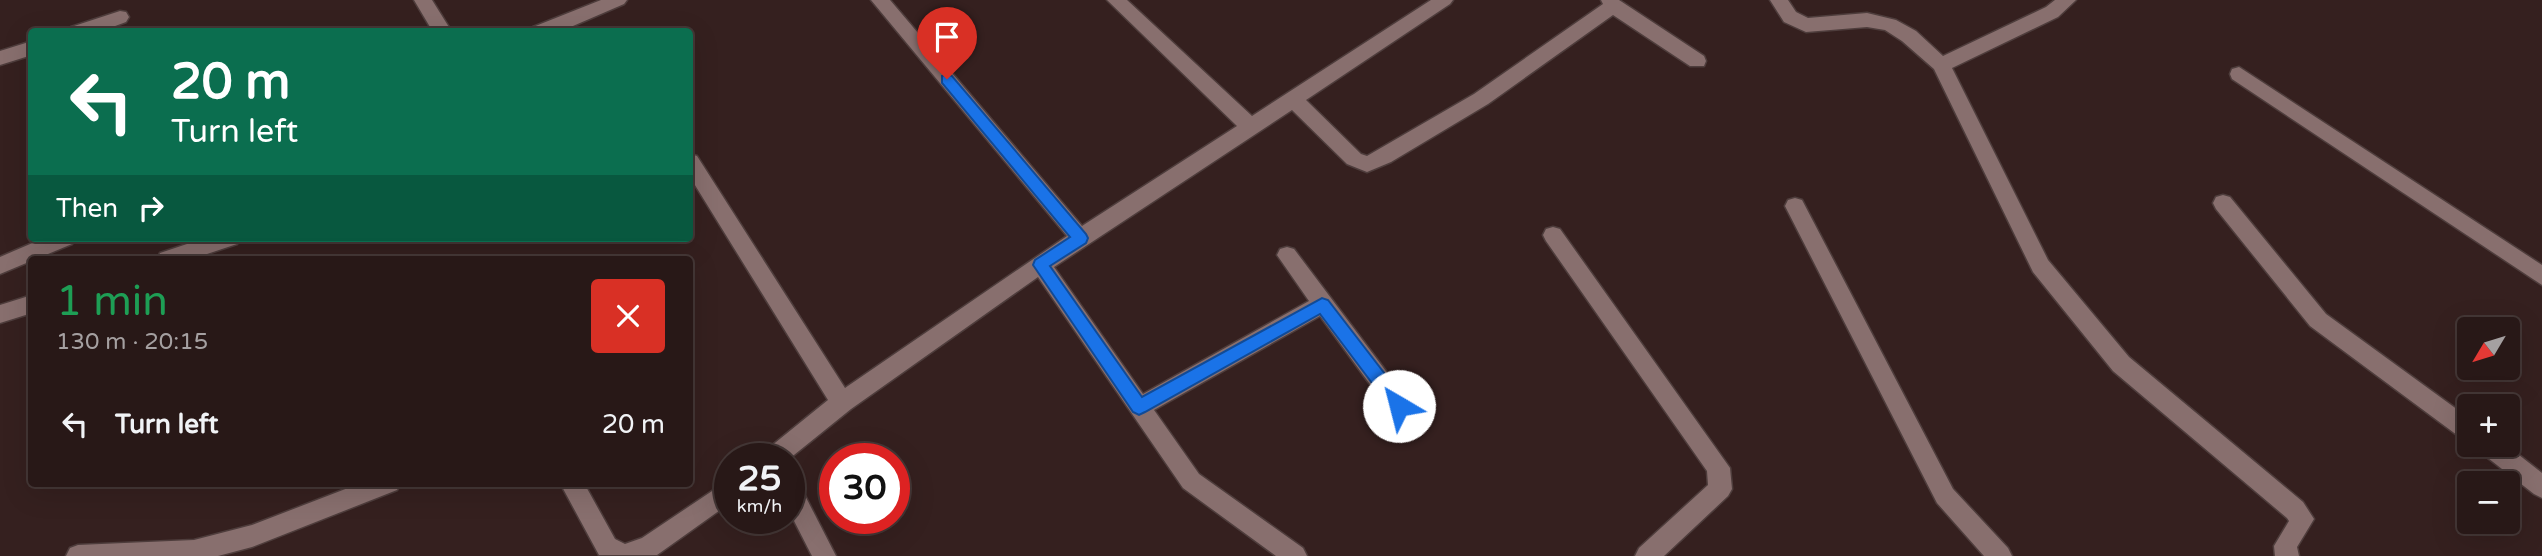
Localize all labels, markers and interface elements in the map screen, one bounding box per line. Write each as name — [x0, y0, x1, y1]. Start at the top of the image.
pin — [917, 7, 977, 79]
icon: arrive — [928, 18, 966, 56]
text: 20 m — [171, 53, 290, 112]
icon: left — [56, 56, 147, 147]
text: Turn left — [171, 113, 298, 151]
icon: right — [132, 189, 170, 227]
text: Then — [56, 193, 118, 224]
text: 1 min — [56, 276, 168, 327]
button: close — [591, 279, 665, 353]
north arrow — [2457, 317, 2520, 380]
map controls — [2457, 317, 2520, 534]
text: 130 m · 20:15 — [56, 328, 208, 356]
position arrow — [1362, 369, 1436, 443]
button: + — [2457, 394, 2520, 457]
icon: left — [56, 405, 94, 443]
text: Turn left — [115, 409, 218, 440]
text: 20 m — [602, 409, 665, 440]
speed limit sign: 30 — [819, 443, 910, 534]
text: 25 — [738, 458, 781, 500]
button: − — [2457, 471, 2520, 534]
text: km/h — [737, 495, 782, 517]

